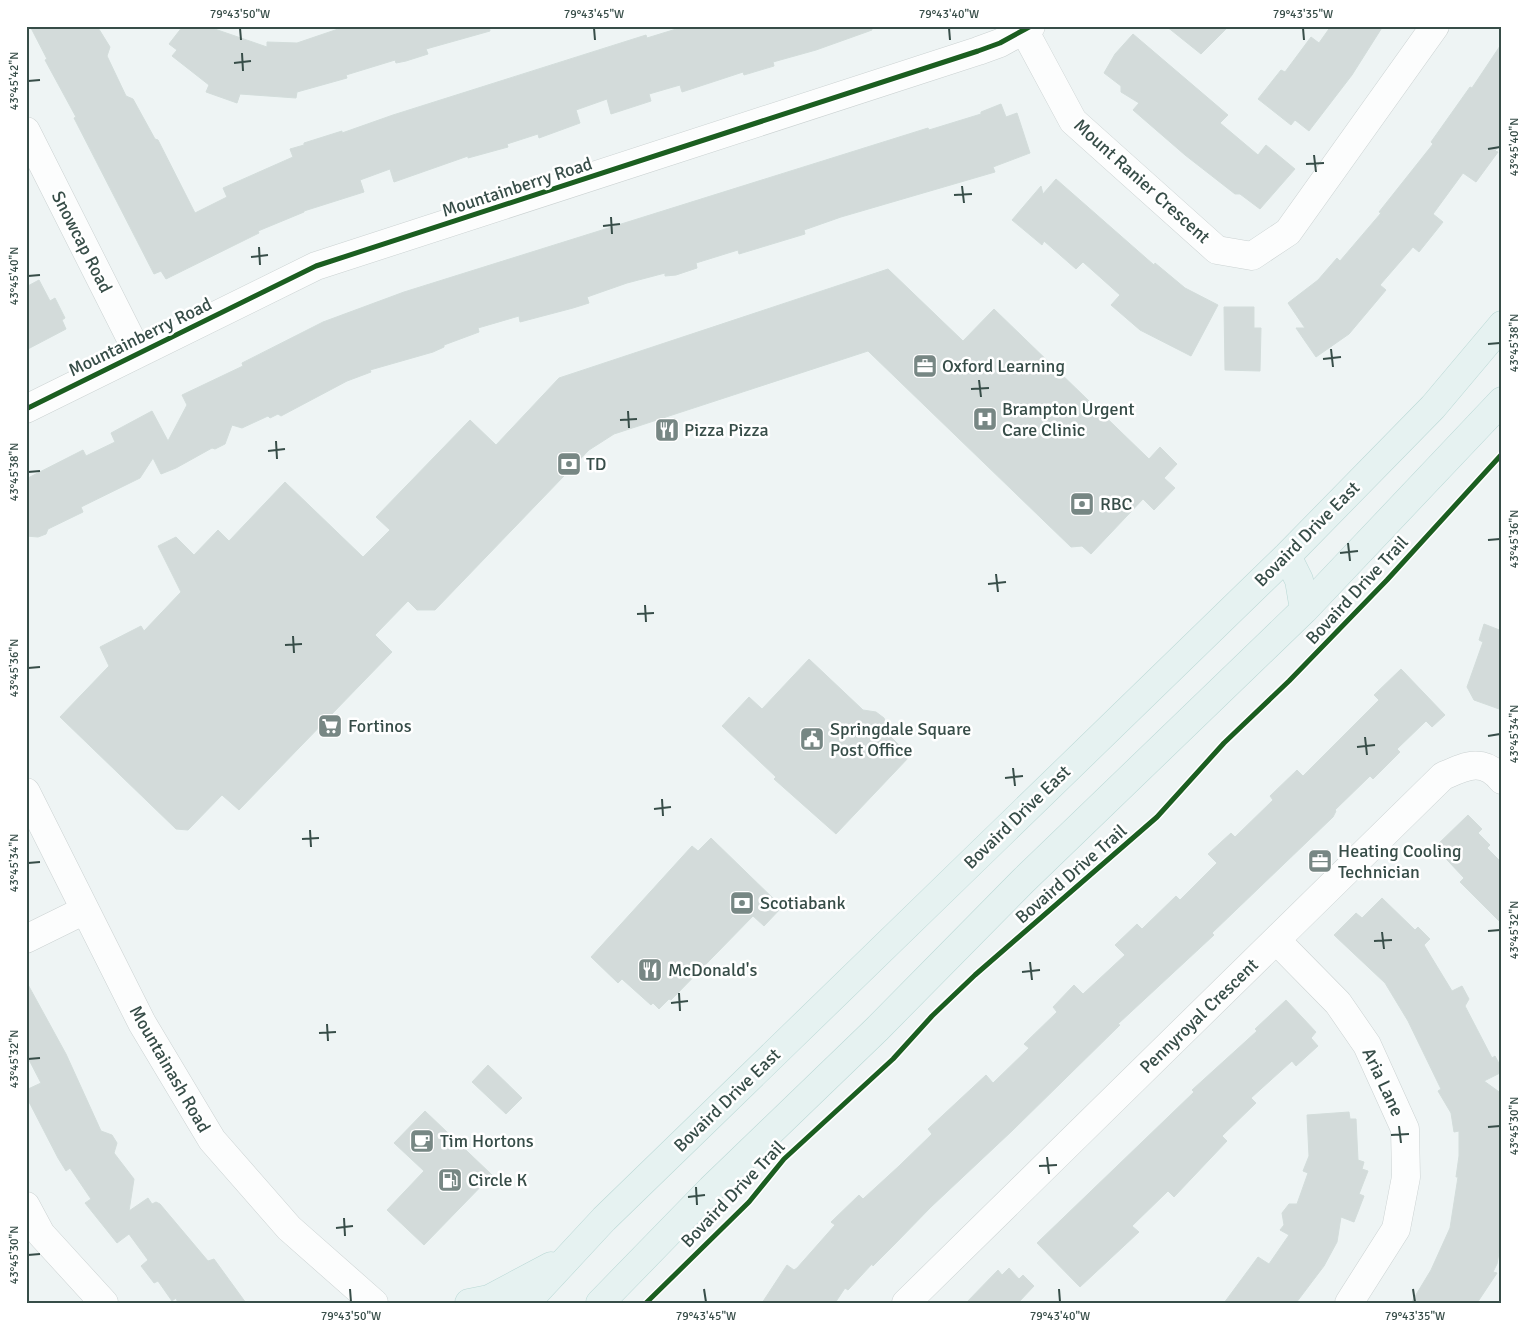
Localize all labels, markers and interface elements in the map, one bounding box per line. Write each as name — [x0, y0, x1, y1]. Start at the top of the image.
text: 79°43'50"W — [210, 7, 270, 22]
text: 79°43'45"W — [564, 7, 624, 22]
text: 79°43'40"W — [919, 7, 979, 22]
text: 79°43'35"W — [1273, 7, 1333, 22]
text: 43°45'42"N — [7, 52, 22, 110]
street label: Mount Ranier Crescent — [1069, 114, 1215, 248]
text: 43°45'40"N — [1507, 118, 1522, 176]
street label: Mountainberry Road — [439, 152, 595, 222]
street label: Snowcap Road — [47, 187, 117, 297]
text: 43°45'40"N — [7, 247, 22, 305]
street label: Mountainberry Road — [65, 293, 215, 381]
text: 43°45'38"N — [1507, 314, 1522, 372]
office icon: Oxford Learning — [912, 353, 938, 379]
place label: Oxford Learning — [942, 355, 1065, 377]
place label: Brampton Urgent Care Clinic — [1002, 398, 1135, 441]
hospital icon: Brampton Urgent Care Clinic — [972, 406, 998, 432]
restaurant icon: Pizza Pizza — [654, 417, 680, 443]
place label: Pizza Pizza — [684, 419, 769, 441]
text: 43°45'38"N — [7, 443, 22, 501]
bank icon: TD — [556, 451, 582, 477]
place label: TD — [586, 453, 607, 475]
street label: Bovaird Drive East — [1250, 477, 1364, 591]
bank icon: RBC — [1069, 491, 1095, 517]
place label: RBC — [1100, 493, 1133, 515]
text: 43°45'36"N — [1507, 510, 1522, 568]
street label: Bovaird Drive Trail — [1301, 531, 1413, 649]
text: 43°45'36"N — [7, 639, 22, 697]
text: 43°45'34"N — [1507, 705, 1522, 763]
supermarket icon: Fortinos — [317, 713, 343, 739]
place label: Fortinos — [348, 715, 412, 737]
place label: Springdale Square Post Office — [830, 718, 971, 761]
public building icon: Springdale Square Post Office — [799, 726, 825, 752]
street label: Bovaird Drive East — [959, 761, 1075, 873]
street label: Bovaird Drive Trail — [1011, 820, 1131, 928]
text: 43°45'34"N — [7, 834, 22, 892]
place label: Heating Cooling Technician — [1338, 840, 1462, 883]
office icon: Heating Cooling Technician — [1307, 848, 1333, 874]
bank icon: Scotiabank — [729, 890, 755, 916]
place label: Scotiabank — [760, 892, 846, 914]
text: 43°45'32"N — [1507, 901, 1522, 959]
street label: Pennyroyal Crescent — [1135, 954, 1263, 1078]
restaurant icon: McDonald's — [637, 957, 663, 983]
place label: McDonald's — [668, 959, 757, 981]
street label: Mountainash Road — [125, 1002, 215, 1136]
text: 43°45'32"N — [7, 1030, 22, 1088]
street label: Bovaird Drive East — [669, 1044, 785, 1156]
street label: Aria Lane — [1358, 1044, 1408, 1120]
text: 43°45'30"N — [1507, 1097, 1522, 1155]
cafe icon: Tim Hortons — [409, 1128, 435, 1154]
place label: Tim Hortons — [440, 1130, 534, 1152]
street label: Bovaird Drive Trail — [676, 1136, 790, 1252]
fuel station icon: Circle K — [437, 1167, 463, 1193]
place label: Circle K — [468, 1169, 528, 1191]
text: 43°45'30"N — [7, 1226, 22, 1284]
text: 79°43'50"W — [321, 1309, 381, 1324]
text: 79°43'45"W — [676, 1309, 736, 1324]
text: 79°43'40"W — [1030, 1309, 1090, 1324]
text: 79°43'35"W — [1385, 1309, 1445, 1324]

